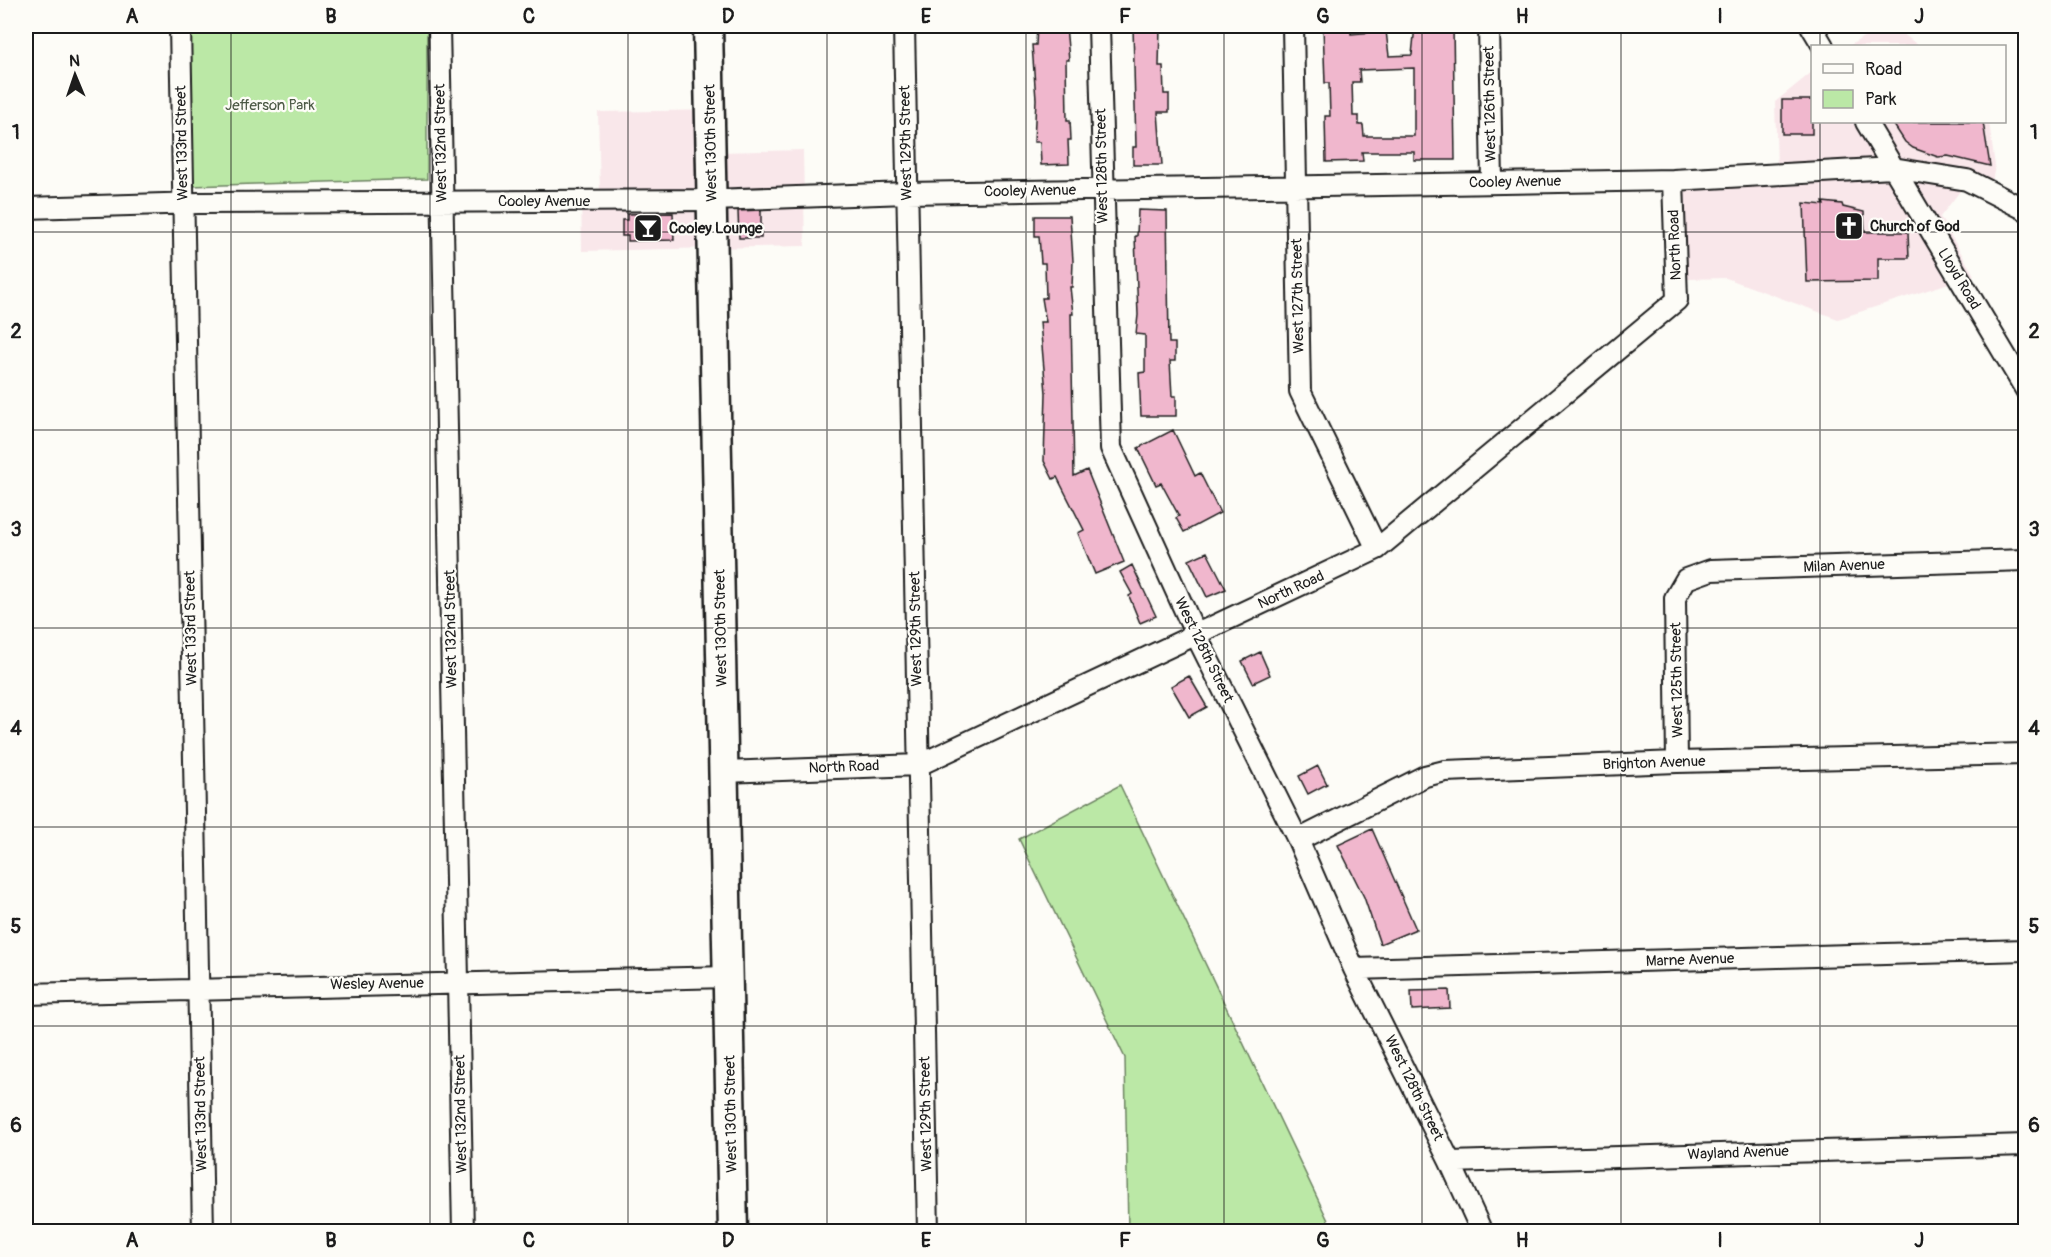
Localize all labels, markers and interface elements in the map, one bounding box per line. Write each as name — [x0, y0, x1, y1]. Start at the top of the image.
text: A — [126, 4, 139, 29]
text: B — [325, 4, 337, 29]
text: C — [523, 4, 535, 29]
text: D — [722, 4, 735, 29]
text: E — [921, 4, 932, 29]
text: F — [1119, 4, 1131, 29]
text: G — [1316, 4, 1330, 29]
text: H — [1516, 4, 1529, 29]
text: I — [1717, 4, 1723, 29]
text: J — [1914, 4, 1924, 29]
north arrow — [45, 45, 105, 105]
street label: West 126th Street — [1479, 45, 1501, 162]
legend — [1811, 45, 2006, 123]
text: N — [69, 51, 80, 71]
text: Road — [1865, 58, 1902, 81]
street label: West 132nd Street — [430, 83, 452, 202]
street label: West 130th Street — [700, 83, 722, 202]
street label: West 133rd Street — [171, 84, 193, 201]
street label: West 129th Street — [895, 84, 917, 201]
text: Park — [1865, 88, 1897, 111]
park label: Jefferson Park — [225, 96, 316, 115]
street label: West 128th Street — [1091, 107, 1113, 224]
text: 1 — [12, 120, 20, 145]
text: 1 — [2030, 120, 2038, 145]
street label: Cooley Avenue — [1469, 172, 1562, 192]
street label: Cooley Avenue — [984, 181, 1077, 201]
street label: Cooley Avenue — [498, 192, 591, 211]
street label: North Road — [1664, 209, 1686, 281]
church icon: Church of God — [1833, 210, 1865, 242]
bar icon: Cooley Lounge — [632, 212, 664, 244]
place label: Church of God — [1870, 217, 1960, 236]
place label: Cooley Lounge — [669, 219, 763, 238]
street label: West 127th Street — [1287, 237, 1309, 354]
street label: Lloyd Road — [1933, 245, 1985, 313]
text: 2 — [10, 319, 22, 344]
text: 2 — [2028, 319, 2040, 344]
text: 3 — [10, 517, 22, 542]
text: 3 — [2028, 517, 2040, 542]
street label: Milan Avenue — [1803, 555, 1886, 577]
street label: North Road — [1255, 566, 1327, 614]
street label: West 130th Street — [710, 568, 732, 687]
street label: West 133rd Street — [180, 569, 202, 686]
street label: West 132nd Street — [440, 569, 462, 688]
street label: West 129th Street — [905, 570, 927, 687]
street label: West 128th Street — [1170, 594, 1238, 707]
street label: West 125th Street — [1666, 621, 1688, 738]
text: 4 — [10, 716, 22, 741]
text: 4 — [2028, 716, 2040, 741]
street label: Brighton Avenue — [1602, 752, 1706, 774]
street label: North Road — [808, 756, 880, 778]
text: 5 — [11, 914, 22, 939]
text: 5 — [2029, 914, 2040, 939]
street label: Marne Avenue — [1646, 949, 1735, 971]
street label: Wesley Avenue — [330, 974, 425, 994]
street label: West 128th Street — [1380, 1032, 1448, 1145]
street label: West 132nd Street — [450, 1054, 472, 1173]
street label: West 130th Street — [720, 1054, 742, 1173]
street label: West 133rd Street — [190, 1055, 212, 1172]
street label: West 129th Street — [915, 1055, 937, 1172]
text: 6 — [10, 1113, 22, 1138]
text: 6 — [2028, 1113, 2040, 1138]
street label: Wayland Avenue — [1687, 1142, 1790, 1164]
text: A — [126, 1228, 139, 1253]
text: B — [325, 1228, 337, 1253]
text: C — [523, 1228, 535, 1253]
text: D — [722, 1228, 735, 1253]
text: E — [921, 1228, 932, 1253]
text: F — [1119, 1228, 1131, 1253]
text: G — [1316, 1228, 1330, 1253]
text: H — [1516, 1228, 1529, 1253]
text: I — [1717, 1228, 1723, 1253]
text: J — [1914, 1228, 1924, 1253]

